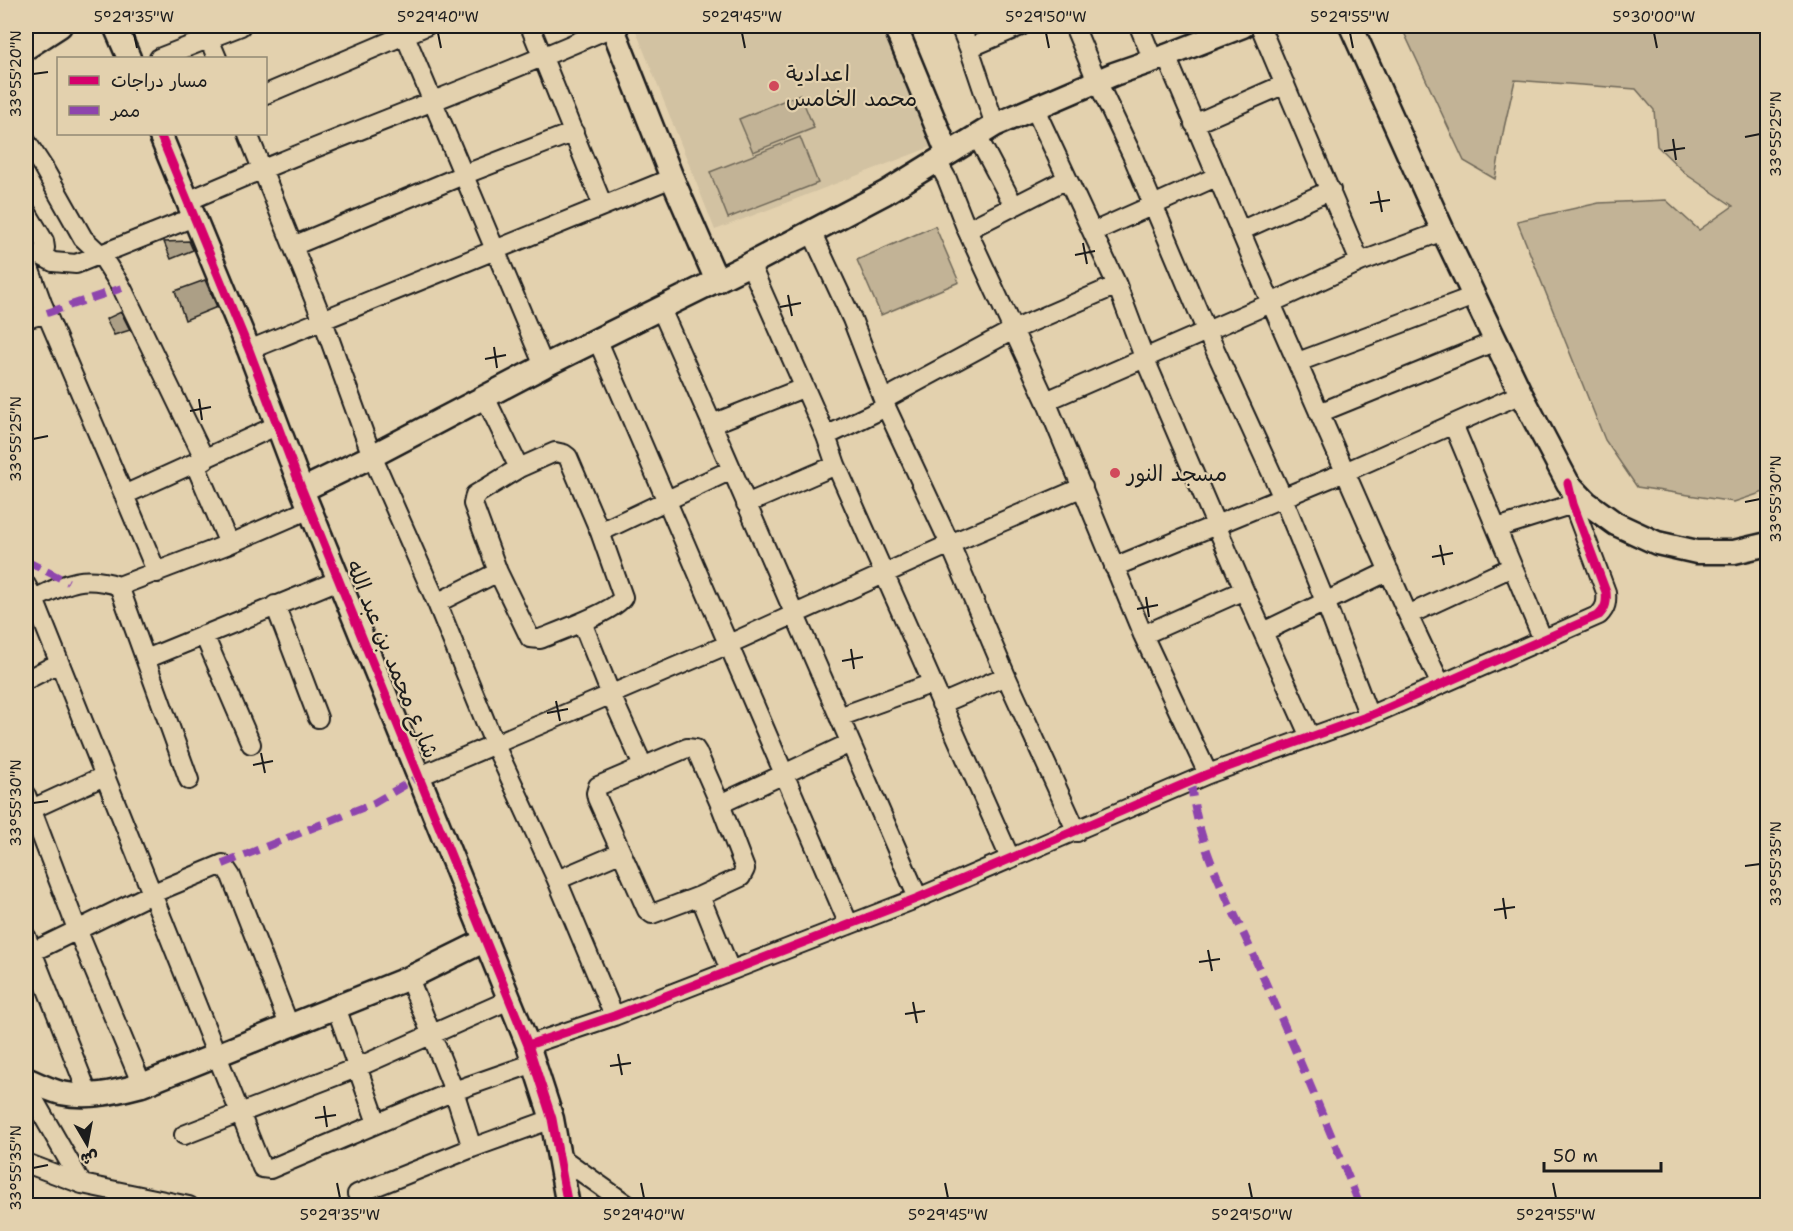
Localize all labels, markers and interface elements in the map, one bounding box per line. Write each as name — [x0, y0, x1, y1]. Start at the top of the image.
text: 5°29'35"W — [94, 7, 174, 27]
text: 5°29'40"W — [397, 7, 479, 27]
text: 5°29'45"W — [702, 7, 782, 27]
text: 5°29'50"W — [1005, 7, 1087, 27]
text: 5°29'55"W — [1310, 7, 1390, 27]
text: 5°30'00"W — [1613, 7, 1695, 27]
text: 33°55'20"N — [6, 30, 26, 118]
legend — [57, 57, 267, 135]
place label: اعدادية محمد الخامس — [786, 59, 917, 113]
text: مسار دراجات — [111, 69, 208, 93]
marker: اعدادية محمد الخامس — [767, 79, 781, 93]
text: 33°55'25"N — [1766, 91, 1786, 177]
text: ممر — [109, 99, 140, 123]
text: 33°55'25"N — [6, 396, 26, 482]
text: 33°55'30"N — [1766, 455, 1786, 543]
place label: مسجد النور — [1125, 459, 1227, 488]
marker: مسجد النور — [1108, 466, 1122, 480]
street label: شارع محمد بن عبد الله — [339, 556, 446, 763]
text: 33°55'30"N — [6, 759, 26, 847]
text: 33°55'35"N — [1766, 821, 1786, 907]
north arrow — [57, 1114, 117, 1174]
text: 33°55'35"N — [6, 1125, 26, 1211]
scale bar — [1544, 1135, 1661, 1173]
text: 50 m — [1553, 1144, 1598, 1168]
text: ش — [79, 1146, 100, 1170]
text: 5°29'35"W — [300, 1205, 380, 1225]
text: 5°29'40"W — [603, 1205, 685, 1225]
text: 5°29'45"W — [908, 1205, 988, 1225]
text: 5°29'50"W — [1211, 1205, 1293, 1225]
text: 5°29'55"W — [1516, 1205, 1596, 1225]

